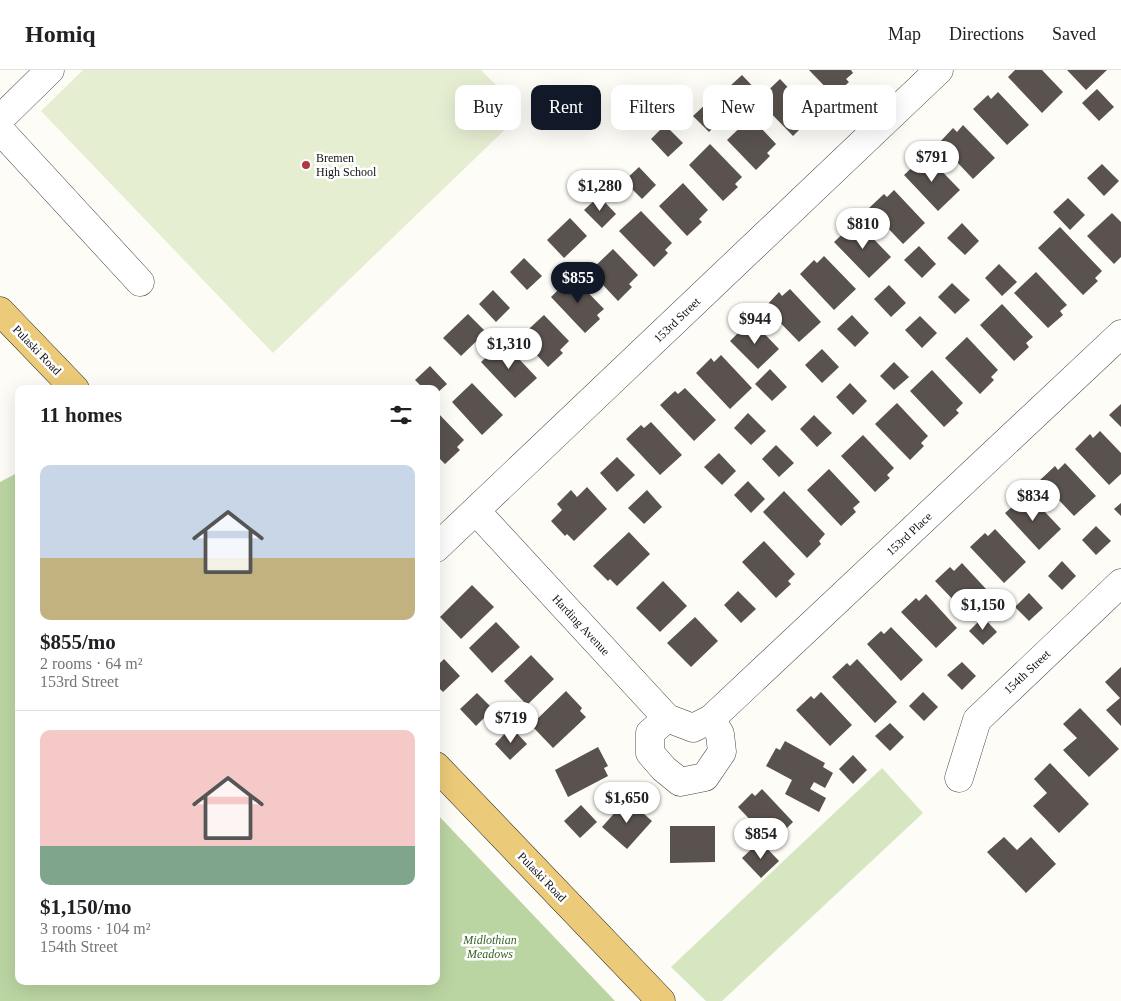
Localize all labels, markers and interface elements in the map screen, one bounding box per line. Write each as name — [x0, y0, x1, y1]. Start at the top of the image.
text: Homiq — [25, 21, 96, 47]
text: Map — [888, 24, 921, 44]
text: Directions — [949, 24, 1024, 44]
text: Saved — [1052, 24, 1096, 44]
chip: Buy — [455, 85, 521, 130]
chip: Rent — [531, 85, 601, 130]
chip: Filters — [611, 85, 693, 130]
chip: New — [703, 85, 773, 130]
chip: Apartment — [783, 85, 896, 130]
pin: $791 — [902, 140, 962, 183]
text: $791 — [916, 148, 948, 165]
place label: Bremen High School — [316, 151, 377, 179]
marker: Bremen High School — [300, 159, 312, 171]
pin: $1,280 — [559, 170, 641, 212]
text: $1,280 — [578, 177, 622, 194]
pin: $810 — [833, 208, 893, 250]
text: $810 — [847, 215, 879, 232]
pin: $855 — [548, 262, 608, 304]
text: $855 — [562, 269, 594, 286]
street label: 153rd Street — [651, 294, 704, 346]
pin: $944 — [725, 302, 785, 345]
text: $944 — [739, 310, 771, 327]
street label: Pulaski Road — [10, 322, 64, 378]
pin: $1,310 — [468, 328, 550, 370]
text: $1,310 — [487, 335, 531, 352]
icon: filters — [387, 401, 415, 429]
text: 11 homes — [40, 403, 122, 427]
pin: $834 — [1003, 480, 1063, 522]
text: $834 — [1017, 487, 1049, 504]
icon: home — [183, 497, 273, 587]
street label: 153rd Place — [883, 509, 935, 559]
pin: $1,150 — [942, 588, 1024, 631]
street label: Harding Avenue — [549, 592, 613, 658]
text: $1,150 — [961, 596, 1005, 613]
text: $855/mo — [40, 630, 116, 654]
street label: 154th Street — [1001, 647, 1054, 697]
text: 2 rooms · 64 m² — [40, 655, 143, 672]
text: 153rd Street — [40, 673, 119, 690]
pin: $719 — [481, 702, 541, 744]
text: $719 — [495, 709, 527, 726]
icon: home — [183, 763, 273, 853]
pin: $1,650 — [586, 782, 668, 824]
text: $1,650 — [605, 789, 649, 806]
pin: $854 — [731, 818, 791, 860]
text: $854 — [745, 825, 777, 842]
street label: Pulaski Road — [515, 849, 569, 905]
text: $1,150/mo — [40, 895, 132, 919]
text: 3 rooms · 104 m² — [40, 920, 151, 937]
park label: Midlothian Meadows — [462, 933, 517, 961]
text: 154th Street — [40, 938, 118, 955]

